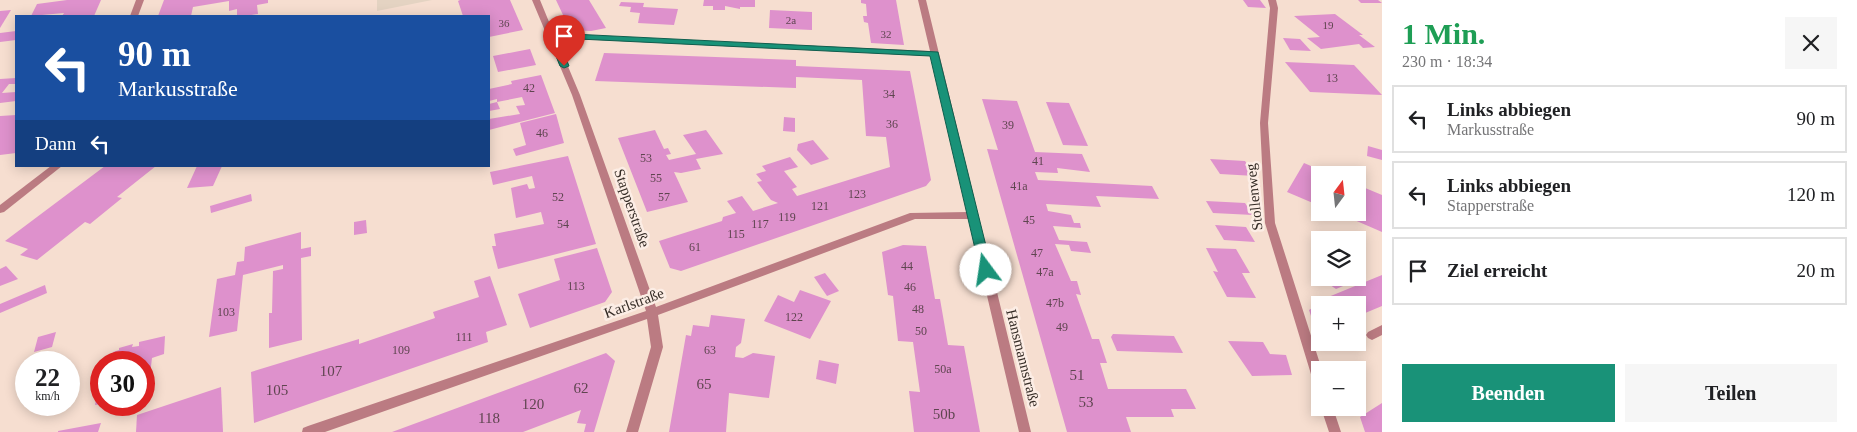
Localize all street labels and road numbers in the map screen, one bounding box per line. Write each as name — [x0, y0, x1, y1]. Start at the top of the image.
street label: Stollenweg — [1242, 162, 1265, 231]
street label: Stapperstraße — [611, 167, 653, 250]
street label: Karlstraße — [602, 285, 666, 321]
street label: Hansmannstraße — [1003, 308, 1043, 409]

